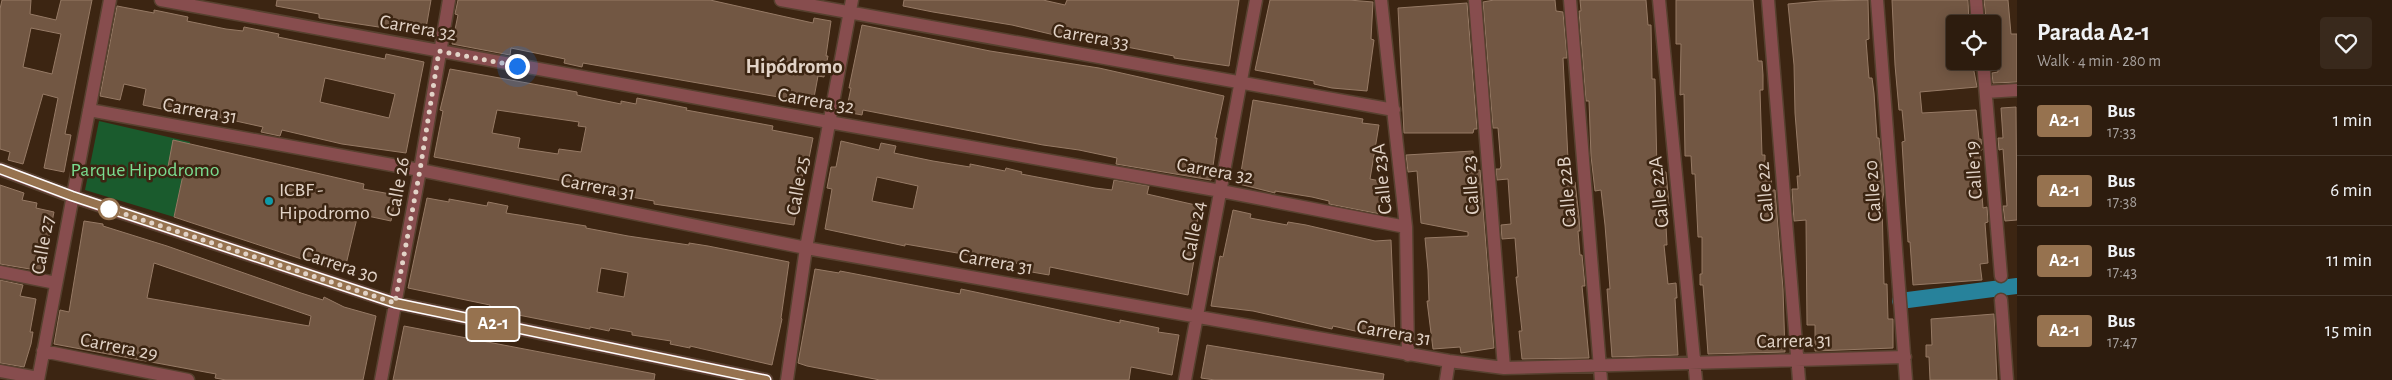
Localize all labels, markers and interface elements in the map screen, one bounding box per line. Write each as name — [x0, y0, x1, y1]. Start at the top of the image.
street label: Carrera 32 — [378, 11, 458, 45]
map controls — [1946, 15, 2001, 70]
button: locate — [1946, 15, 2001, 70]
button: heart — [2320, 17, 2372, 69]
street label: Carrera 33 — [1051, 20, 1131, 54]
text: Parada A2-1 — [2037, 21, 2150, 45]
text: Walk · 4 min · 280 m — [2037, 53, 2161, 69]
your location — [505, 54, 530, 79]
district label: Hipódromo — [745, 56, 843, 77]
street label: Carrera 32 — [776, 84, 856, 118]
street label: Carrera 31 — [161, 95, 239, 127]
text: Bus — [2107, 102, 2135, 121]
text: 1 min — [2333, 111, 2372, 130]
text: A2-1 — [2049, 112, 2080, 130]
text: 17:33 — [2107, 124, 2136, 140]
street label: Calle 19 — [1962, 140, 1986, 200]
street label: Calle 23A — [1368, 142, 1396, 215]
street label: Carrera 32 — [1175, 154, 1255, 188]
street label: Calle 26 — [383, 155, 413, 219]
street label: Calle 25 — [783, 155, 813, 217]
street label: Calle 23 — [1459, 155, 1483, 215]
street label: Calle 22A — [1645, 155, 1673, 229]
street label: Calle 22B — [1554, 156, 1580, 228]
park label: Parque Hipodromo — [70, 160, 220, 180]
street label: Calle 20 — [1861, 160, 1885, 222]
street label: Calle 22 — [1752, 161, 1778, 223]
street label: Carrera 31 — [559, 170, 637, 204]
text: Bus — [2107, 172, 2135, 191]
place label: ICBF - Hipodromo — [279, 180, 370, 223]
text: 6 min — [2330, 181, 2372, 200]
text: A2-1 — [2049, 182, 2080, 200]
text: 17:38 — [2107, 194, 2137, 210]
marker: ICBF - Hipodromo — [263, 195, 275, 207]
unlabelled marker — [98, 198, 120, 220]
street label: Calle 24 — [1178, 199, 1210, 263]
street label: Calle 27 — [28, 214, 58, 276]
text: Bus — [2107, 242, 2135, 261]
street label: Carrera 30 — [299, 243, 381, 287]
street label: Carrera 31 — [957, 246, 1035, 278]
text: 11 min — [2326, 251, 2372, 270]
text: A2-1 — [2049, 252, 2080, 270]
text: 17:43 — [2107, 264, 2137, 280]
line badge: A2-1 — [458, 308, 528, 340]
text: Bus — [2107, 312, 2135, 331]
text: A2-1 — [477, 315, 509, 333]
street label: Carrera 31 — [1355, 317, 1433, 349]
text: 15 min — [2325, 321, 2372, 340]
text: A2-1 — [2049, 322, 2080, 340]
street label: Carrera 29 — [78, 330, 160, 364]
street label: Carrera 31 — [1756, 330, 1832, 352]
text: 17:47 — [2107, 334, 2137, 350]

